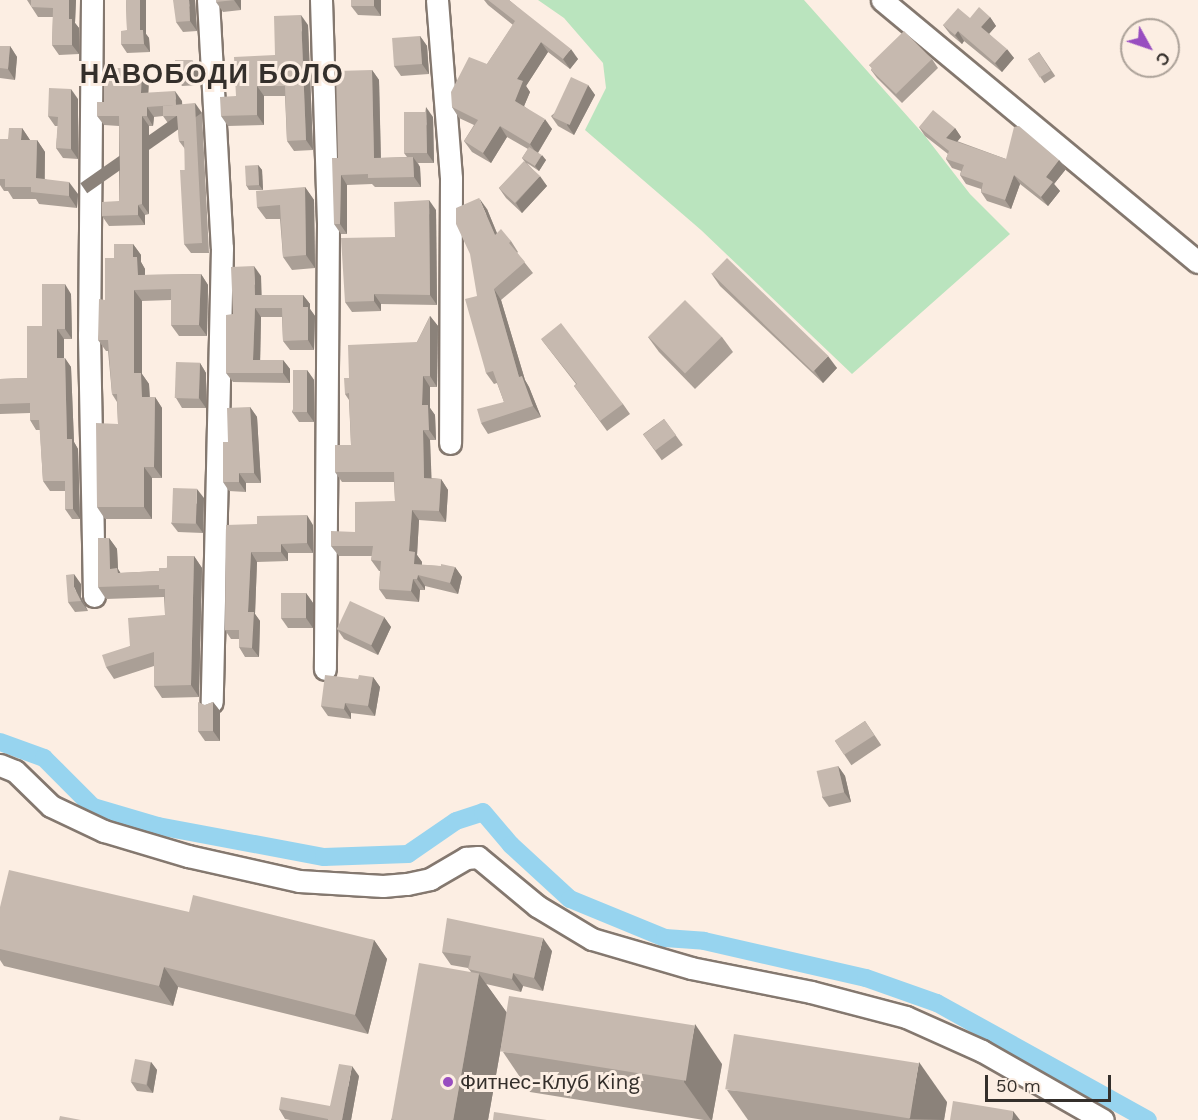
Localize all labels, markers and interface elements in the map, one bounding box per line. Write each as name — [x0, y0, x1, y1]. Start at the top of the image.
north arrow — [1120, 18, 1180, 78]
text: С — [1152, 48, 1174, 69]
district label: НАВОБОДИ БОЛО — [80, 59, 344, 91]
scale bar — [988, 1063, 1114, 1101]
place label: Фитнес-Клуб King — [460, 1069, 640, 1095]
marker: Фитнес-Клуб King — [441, 1075, 455, 1089]
text: 50 m — [996, 1075, 1041, 1096]

